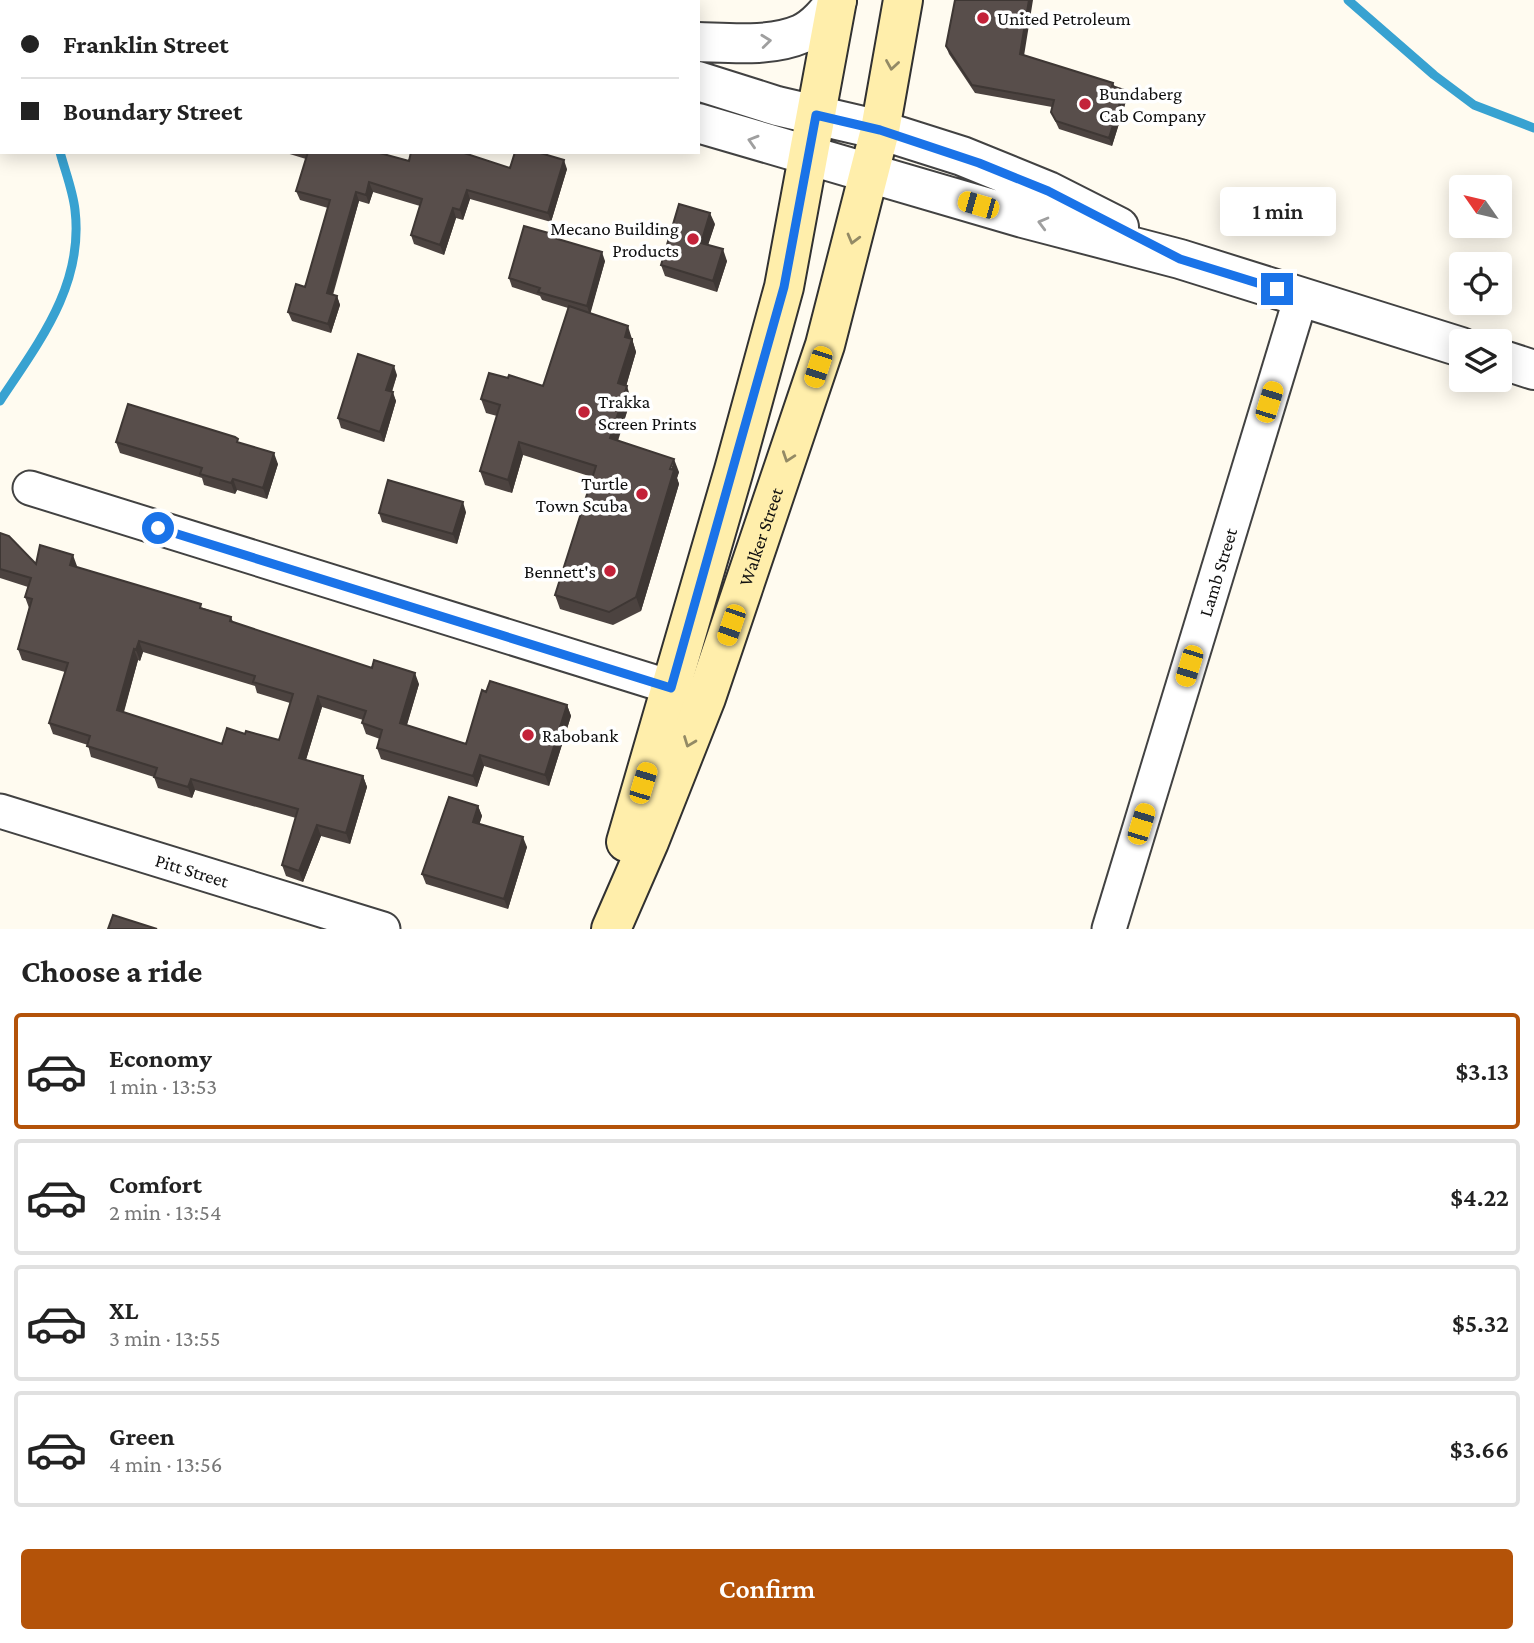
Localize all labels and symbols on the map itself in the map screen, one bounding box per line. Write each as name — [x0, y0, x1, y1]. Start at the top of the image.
place label: United Petroleum — [997, 8, 1131, 29]
marker: United Petroleum — [975, 10, 991, 26]
one-way arrow — [761, 33, 772, 48]
one-way arrow — [885, 59, 900, 71]
place label: Bundaberg Cab Company — [1099, 83, 1206, 126]
marker: Bundaberg Cab Company — [1077, 96, 1093, 112]
one-way arrow — [747, 135, 760, 149]
north arrow — [1449, 175, 1512, 238]
callout: 1 min — [1219, 188, 1335, 236]
car — [955, 189, 1002, 221]
one-way arrow — [1037, 217, 1049, 232]
place label: Mecano Building Products — [550, 218, 679, 261]
marker: Mecano Building Products — [685, 231, 701, 247]
one-way arrow — [847, 233, 861, 245]
route end — [1261, 273, 1293, 305]
car — [802, 344, 835, 390]
car — [1253, 379, 1286, 425]
place label: Trakka Screen Prints — [598, 391, 697, 434]
marker: Trakka Screen Prints — [576, 404, 592, 420]
one-way arrow — [782, 451, 797, 463]
place label: Turtle Town Scuba — [536, 473, 628, 516]
street label: Walker Street — [735, 484, 787, 589]
marker: Turtle Town Scuba — [634, 486, 650, 502]
route start — [142, 512, 174, 544]
street label: Lamb Street — [1195, 525, 1241, 619]
place label: Bennett's — [524, 561, 596, 582]
marker: Bennett's — [602, 563, 618, 579]
car — [715, 602, 748, 648]
car — [1173, 643, 1206, 689]
place label: Rabobank — [542, 725, 619, 746]
marker: Rabobank — [520, 727, 536, 743]
one-way arrow — [683, 735, 697, 747]
car — [627, 760, 660, 806]
car — [1125, 801, 1158, 847]
street label: Pitt Street — [153, 850, 232, 892]

